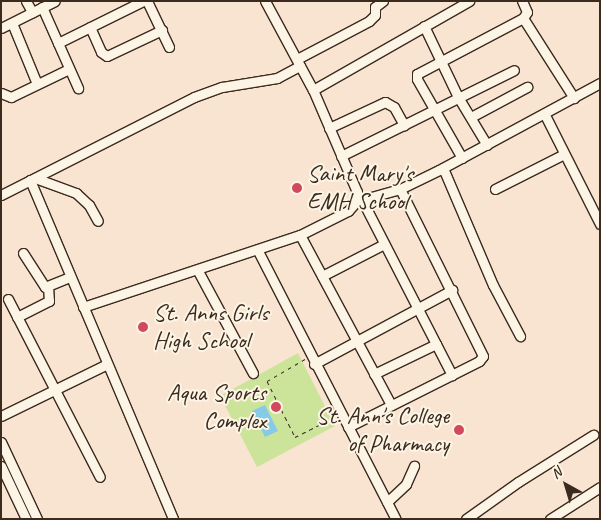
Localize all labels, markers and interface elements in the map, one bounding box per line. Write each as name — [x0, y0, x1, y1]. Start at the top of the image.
place label: Saint Mary's EMH School — [307, 160, 414, 216]
marker: Saint Mary's EMH School — [291, 182, 303, 194]
place label: St. Anns Girls High School — [153, 299, 268, 355]
marker: St. Anns Girls High School — [137, 321, 149, 333]
place label: Aqua Sports Complex — [167, 379, 266, 435]
marker: Aqua Sports Complex — [270, 401, 282, 413]
place label: St. Ann's College of Pharmacy — [316, 402, 449, 458]
marker: St. Ann's College of Pharmacy — [453, 424, 465, 436]
north arrow — [541, 460, 591, 510]
text: N — [548, 464, 565, 482]

